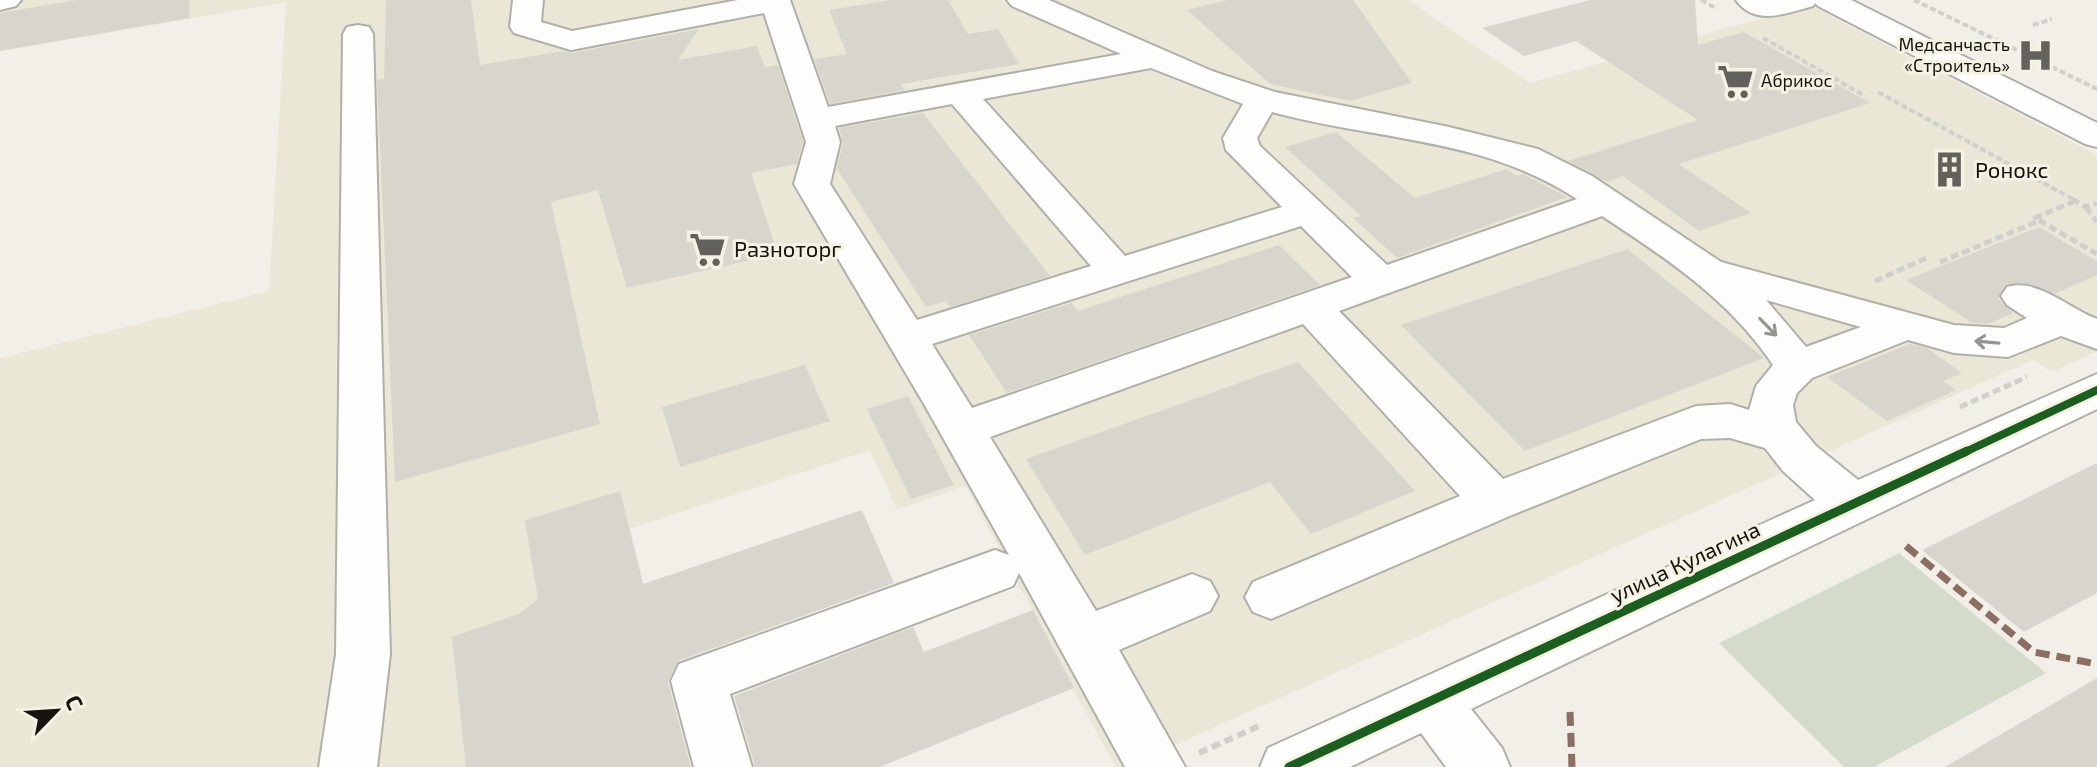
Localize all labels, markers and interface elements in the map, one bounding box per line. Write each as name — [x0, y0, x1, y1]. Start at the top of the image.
place label: Медсанчасть «Строитель» — [1898, 33, 2010, 76]
hospital icon: Медсанчасть «Строитель» — [2017, 36, 2055, 74]
supermarket icon: Абрикос — [1716, 62, 1754, 100]
place label: Абрикос — [1761, 69, 1832, 91]
building icon: Ронокс — [1930, 151, 1968, 189]
place label: Ронокс — [1975, 156, 2048, 182]
supermarket icon: Разноторг — [689, 230, 727, 268]
place label: Разноторг — [734, 235, 841, 261]
one-way arrow — [1759, 317, 1778, 337]
one-way arrow — [1974, 334, 2001, 349]
street label: улица Кулагина — [1605, 515, 1764, 608]
north arrow — [16, 671, 96, 751]
text: С — [61, 691, 90, 714]

